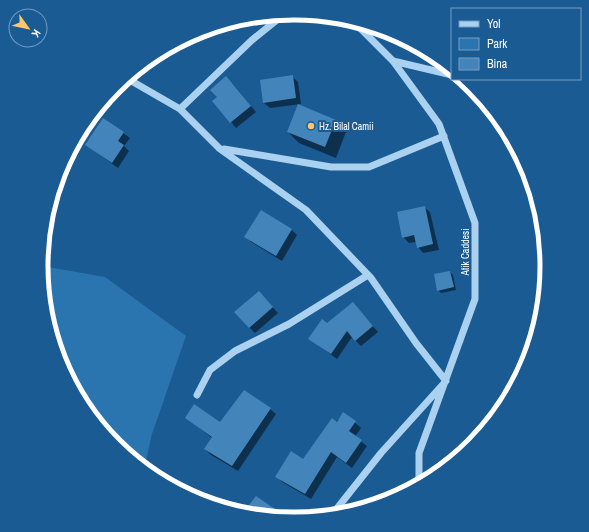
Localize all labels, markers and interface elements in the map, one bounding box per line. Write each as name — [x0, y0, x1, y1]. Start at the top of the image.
north arrow — [8, 8, 48, 48]
legend — [451, 8, 581, 80]
text: Yol — [487, 16, 500, 32]
text: K — [28, 27, 44, 40]
text: Park — [487, 36, 507, 52]
text: Bina — [487, 56, 508, 72]
place label: Hz. Bilal Camii — [319, 120, 374, 133]
marker: Hz. Bilal Camii — [306, 121, 316, 131]
street label: Atik Caddesi — [459, 229, 472, 276]

